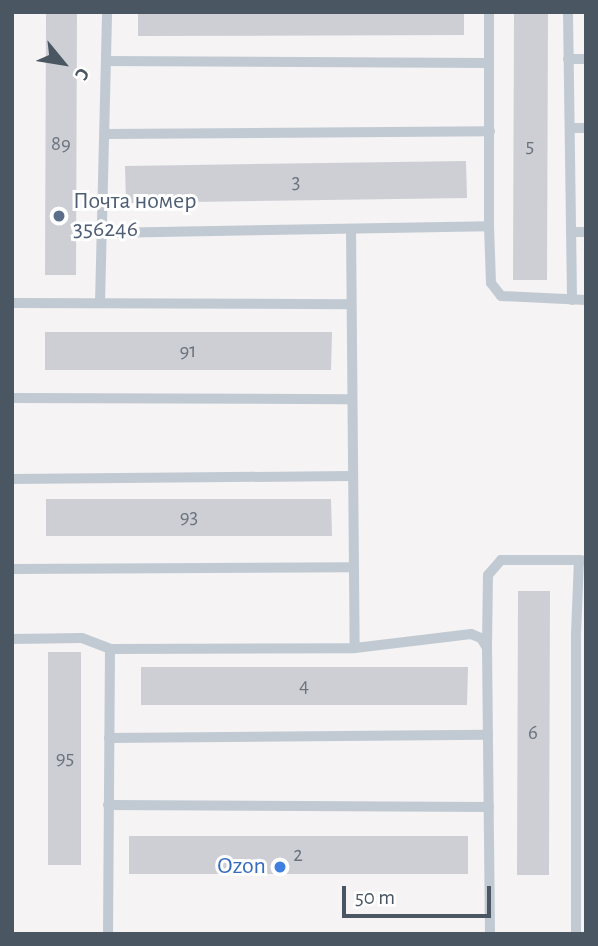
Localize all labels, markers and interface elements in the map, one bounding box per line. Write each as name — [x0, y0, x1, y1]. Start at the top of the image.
north arrow — [28, 28, 98, 98]
text: С — [71, 64, 92, 83]
house number: 89 — [51, 131, 71, 157]
house number: 5 — [526, 133, 534, 159]
house number: 3 — [292, 169, 300, 195]
place label: Почта номер 356246 — [73, 188, 197, 244]
marker: Почта номер 356246 — [51, 208, 67, 224]
house number: 91 — [179, 338, 197, 364]
house number: 93 — [180, 504, 198, 530]
house number: 4 — [299, 673, 309, 699]
house number: 6 — [528, 720, 538, 746]
house number: 95 — [56, 745, 74, 771]
house number: 2 — [293, 842, 303, 868]
place label: Ozon — [217, 853, 266, 881]
marker: Ozon — [272, 859, 288, 875]
scale bar — [346, 872, 495, 916]
text: 50 m — [355, 887, 395, 908]

